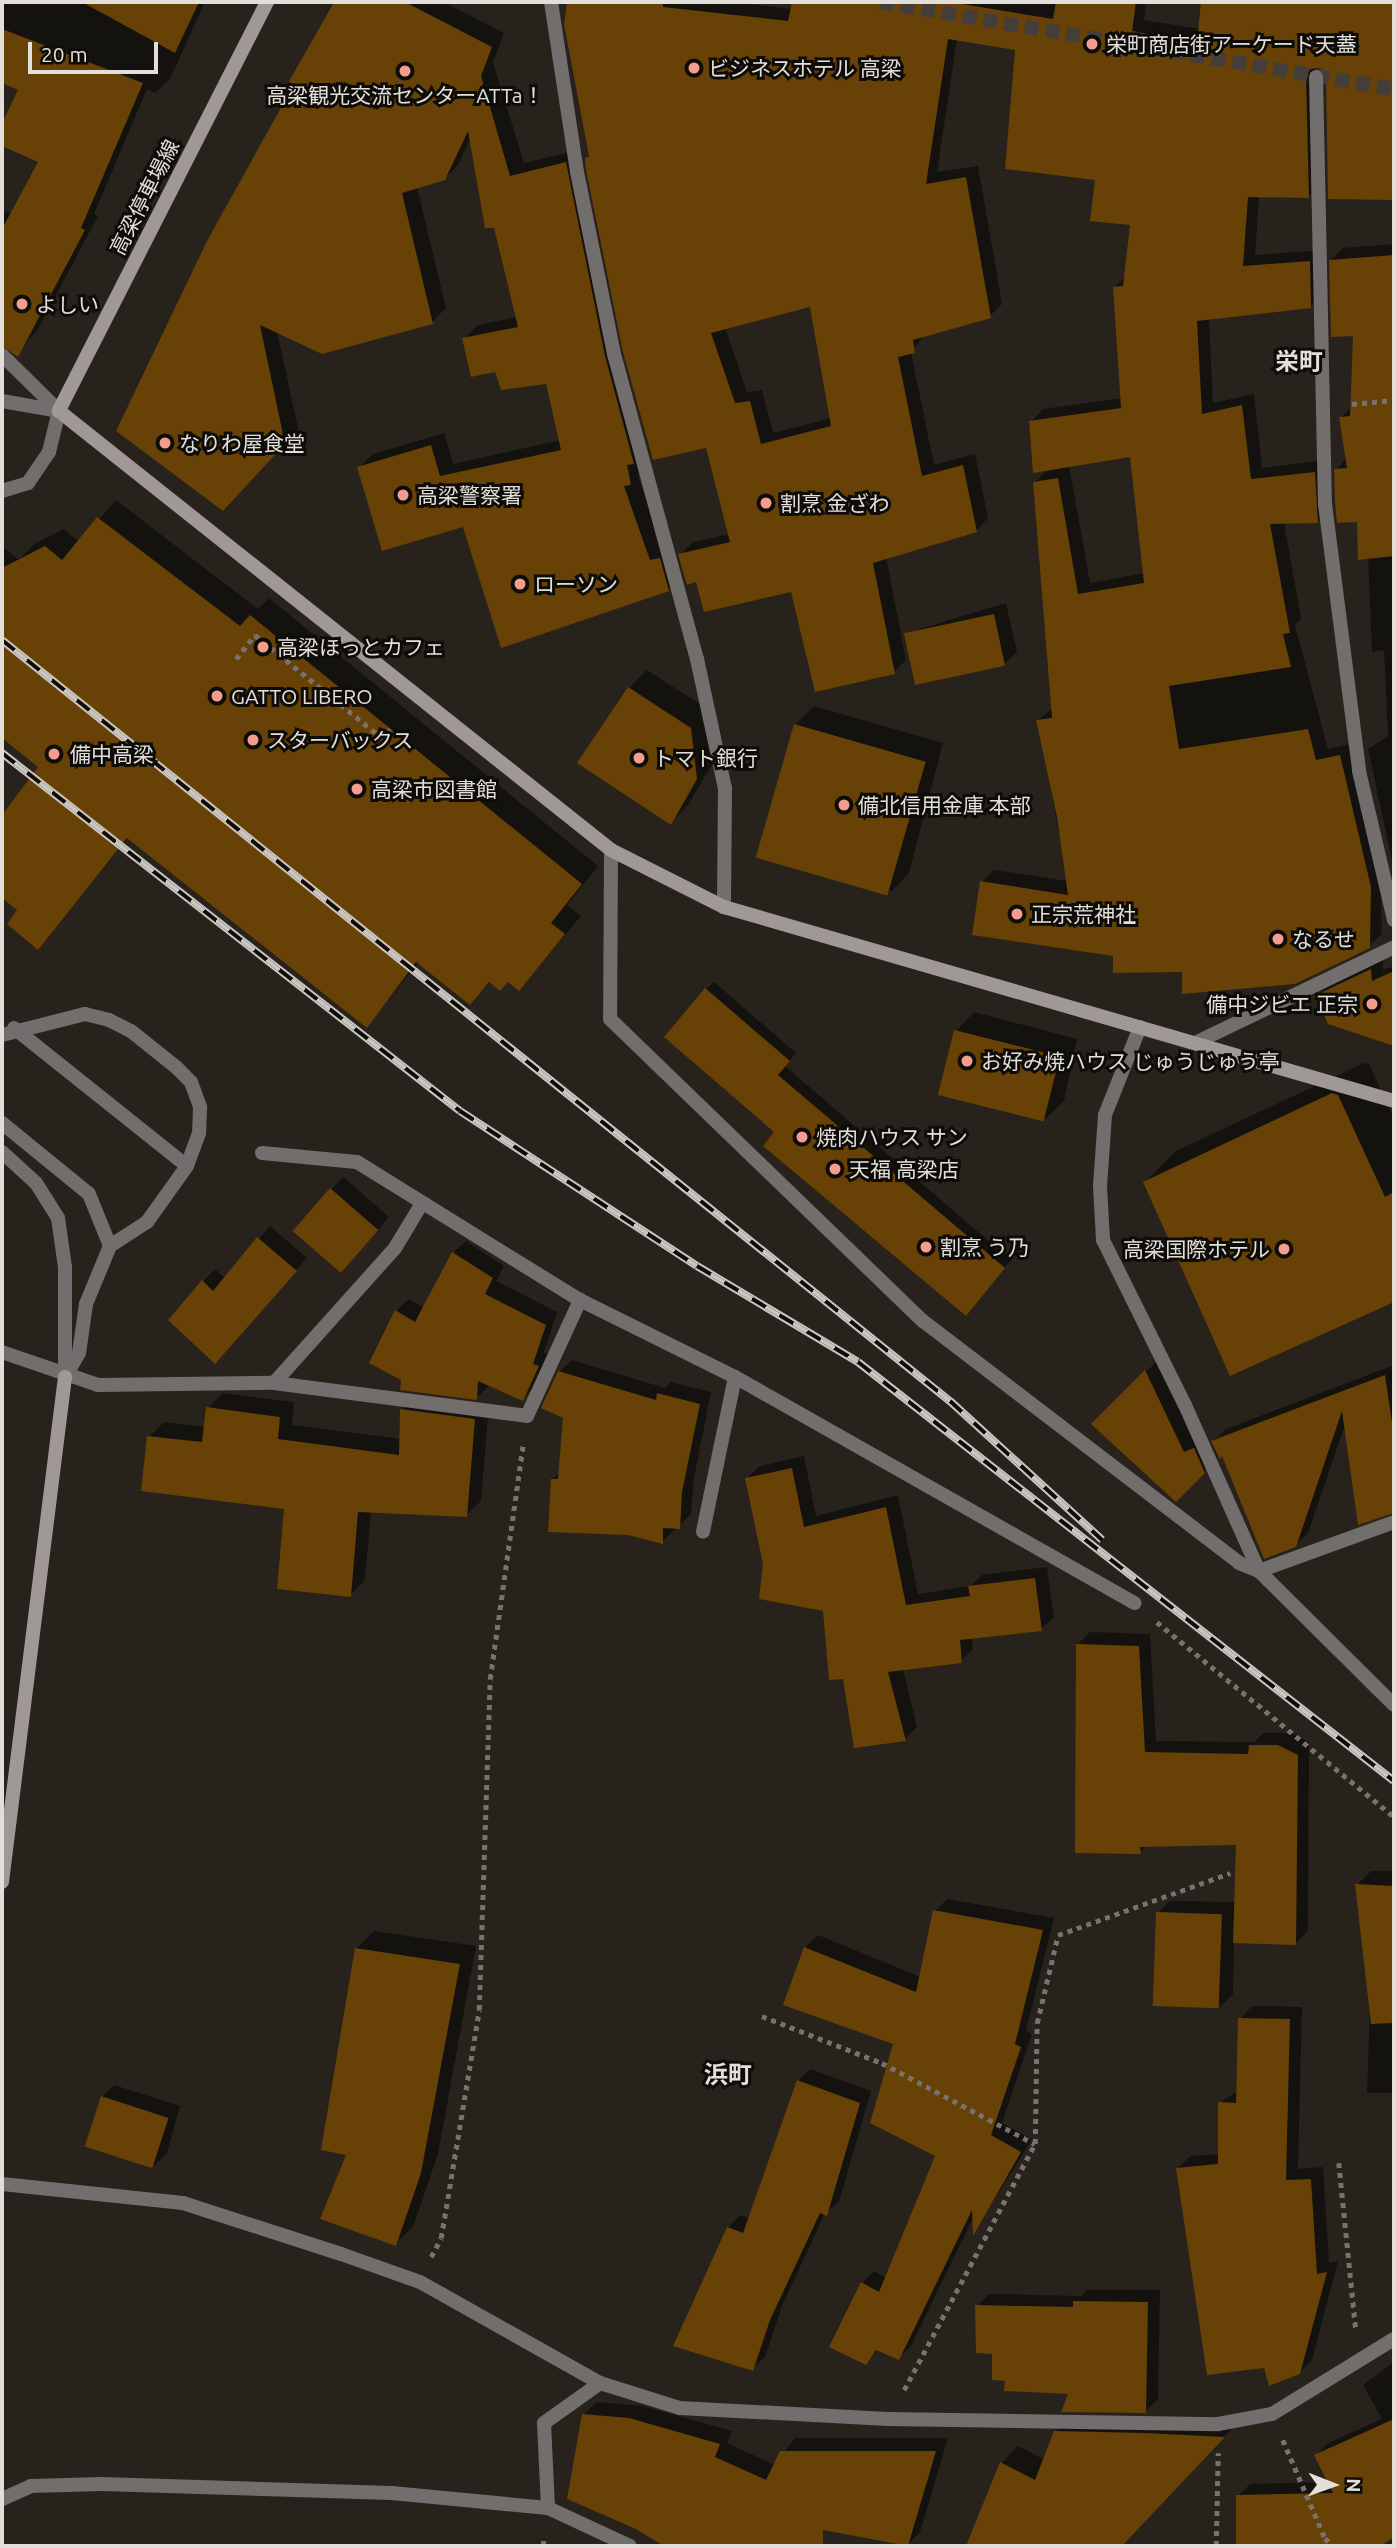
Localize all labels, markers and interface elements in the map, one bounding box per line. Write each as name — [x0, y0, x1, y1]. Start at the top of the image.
scale bar — [32, 28, 161, 72]
place label: 栄町商店街アーケード天蓋 — [1106, 31, 1357, 57]
marker: 栄町商店街アーケード天蓋 — [1084, 36, 1100, 52]
text: 20 m — [41, 42, 88, 66]
place label: ビジネスホテル 高梁 — [708, 55, 902, 81]
marker: ビジネスホテル 高梁 — [686, 60, 702, 76]
marker: 高梁観光交流センターATTa！ — [397, 63, 413, 79]
place label: 高梁観光交流センターATTa！ — [266, 82, 544, 108]
street label: 高梁停車場線 — [104, 135, 184, 259]
place label: よしい — [36, 291, 99, 317]
marker: よしい — [14, 296, 30, 312]
district label: 栄町 — [1275, 348, 1323, 376]
place label: なりわ屋食堂 — [179, 430, 305, 456]
marker: なりわ屋食堂 — [157, 435, 173, 451]
place label: 高梁警察署 — [417, 482, 522, 508]
marker: 高梁警察署 — [395, 487, 411, 503]
place label: 割烹 金ざわ — [780, 490, 890, 516]
marker: 割烹 金ざわ — [758, 495, 774, 511]
place label: ローソン — [534, 571, 618, 597]
marker: ローソン — [512, 576, 528, 592]
place label: 高梁ほっとカフェ — [277, 634, 445, 660]
marker: 高梁ほっとカフェ — [255, 639, 271, 655]
place label: GATTO LIBERO — [231, 683, 373, 709]
marker: GATTO LIBERO — [209, 688, 225, 704]
place label: スターバックス — [267, 727, 414, 753]
marker: スターバックス — [245, 732, 261, 748]
place label: 備中高梁 — [70, 741, 154, 767]
marker: 備中高梁 — [44, 744, 64, 764]
place label: トマト銀行 — [653, 745, 758, 771]
marker: トマト銀行 — [631, 750, 647, 766]
place label: 高梁市図書館 — [371, 776, 497, 802]
marker: 高梁市図書館 — [349, 781, 365, 797]
place label: 備北信用金庫 本部 — [858, 792, 1031, 818]
marker: 備北信用金庫 本部 — [836, 797, 852, 813]
place label: 正宗荒神社 — [1031, 901, 1136, 927]
marker: 正宗荒神社 — [1009, 906, 1025, 922]
place label: なるせ — [1292, 926, 1355, 952]
marker: なるせ — [1270, 931, 1286, 947]
place label: 備中ジビエ 正宗 — [1206, 991, 1358, 1017]
marker: 備中ジビエ 正宗 — [1364, 996, 1380, 1012]
place label: お好み焼ハウス じゅうじゅう亭 — [981, 1048, 1280, 1074]
marker: お好み焼ハウス じゅうじゅう亭 — [959, 1053, 975, 1069]
place label: 焼肉ハウス サン — [816, 1124, 968, 1150]
marker: 焼肉ハウス サン — [794, 1129, 810, 1145]
place label: 天福 高梁店 — [849, 1156, 959, 1182]
marker: 天福 高梁店 — [827, 1161, 843, 1177]
place label: 割烹 う乃 — [940, 1234, 1029, 1260]
place label: 高梁国際ホテル — [1123, 1236, 1270, 1262]
marker: 割烹 う乃 — [918, 1239, 934, 1255]
marker: 高梁国際ホテル — [1276, 1241, 1292, 1257]
district label: 浜町 — [704, 2061, 752, 2089]
north arrow — [1298, 2450, 1368, 2520]
text: N — [1343, 2478, 1365, 2493]

